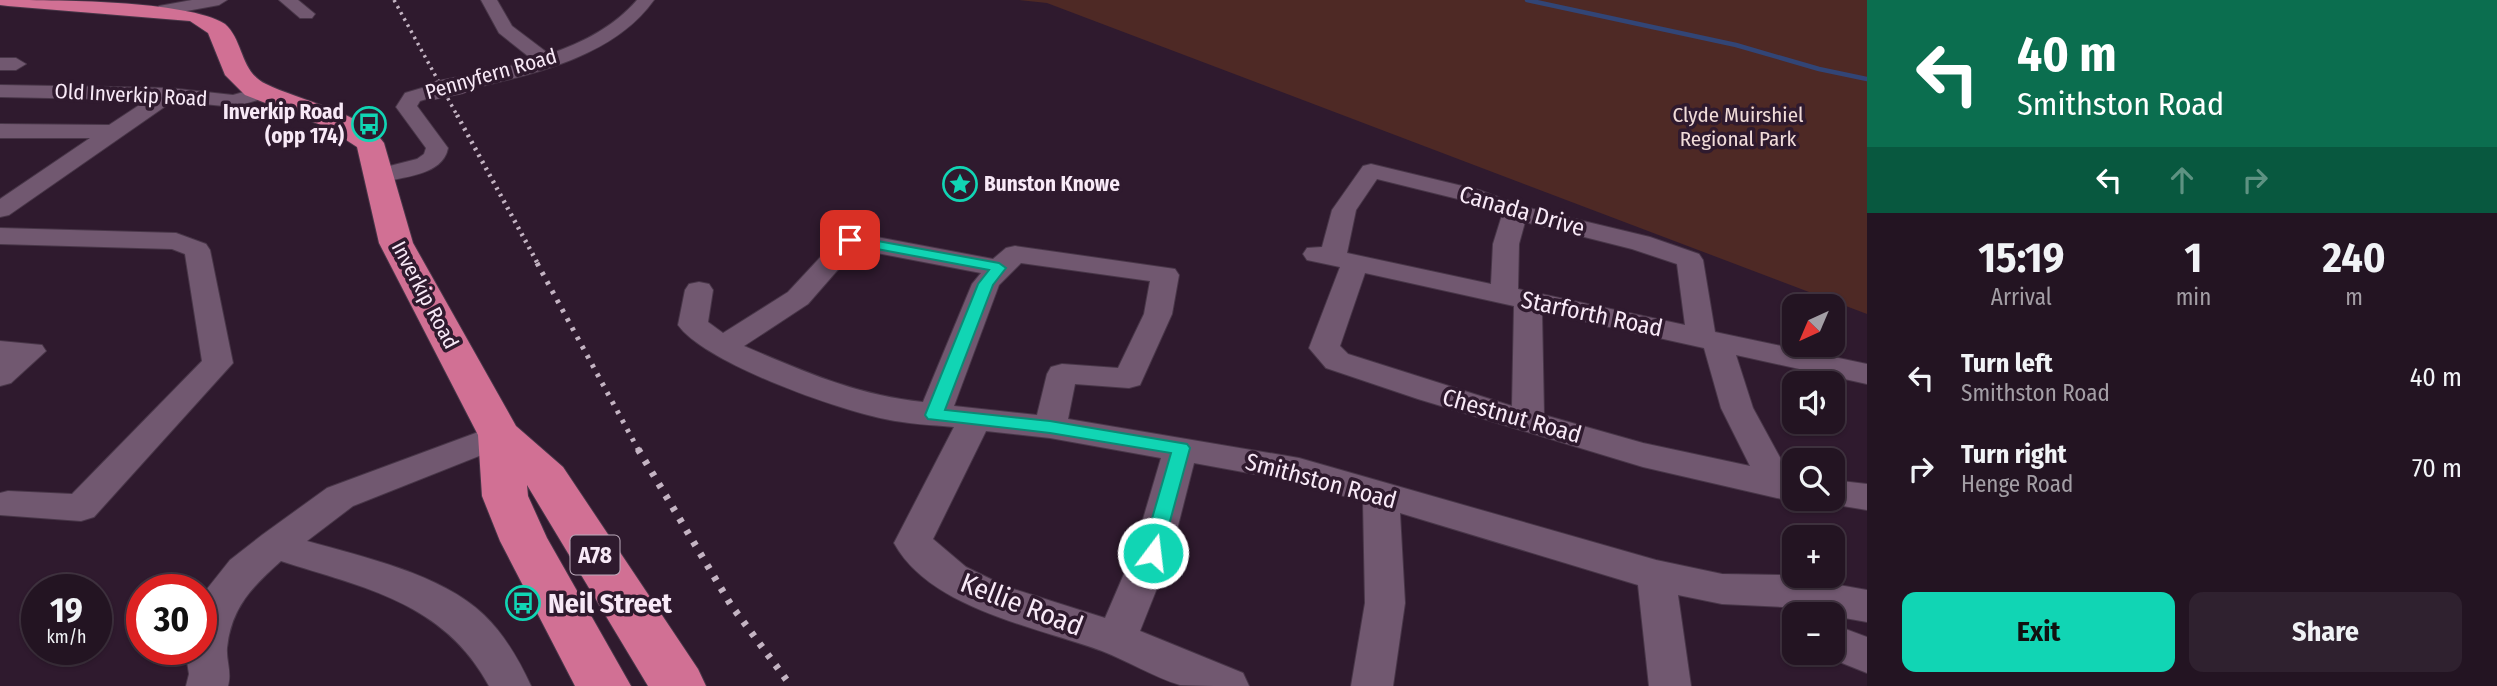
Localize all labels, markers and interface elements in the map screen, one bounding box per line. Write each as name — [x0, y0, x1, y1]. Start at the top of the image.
text: 40 m — [2017, 25, 2117, 84]
icon: left — [1902, 28, 1993, 119]
street label: Pennyfern Road — [422, 43, 560, 105]
street label: Old Inverkip Road — [54, 78, 208, 112]
text: Smithston Road — [2017, 85, 2224, 123]
place label: Inverkip Road (opp 174) — [223, 99, 344, 149]
park label: Clyde Muirshiel Regional Park — [1672, 102, 1804, 152]
bus stop icon: Inverkip Road (opp 174) — [350, 105, 388, 143]
icon: left — [2090, 161, 2128, 199]
icon: ahead — [2163, 161, 2201, 199]
icon: right — [2236, 161, 2274, 199]
place icon: Bunston Knowe — [941, 165, 979, 203]
place label: Bunston Knowe — [984, 171, 1120, 197]
street label: Canada Drive — [1456, 180, 1588, 242]
pin — [820, 210, 880, 270]
icon: arrive — [831, 221, 869, 259]
text: 15:19 — [1978, 233, 2064, 283]
text: 1 — [2185, 233, 2202, 283]
text: 240 — [2323, 233, 2386, 283]
street label: Inverkip Road — [386, 237, 464, 353]
text: Arrival — [1991, 283, 2052, 311]
text: min — [2176, 283, 2211, 311]
text: m — [2345, 283, 2363, 311]
street label: Starforth Road — [1519, 285, 1665, 343]
north arrow — [1782, 294, 1844, 357]
map controls — [1782, 294, 1845, 665]
text: Turn left — [1961, 348, 2053, 379]
icon: left — [1902, 359, 1940, 397]
text: 40 m — [2410, 362, 2462, 393]
button: sound — [1782, 371, 1845, 434]
text: Smithston Road — [1961, 379, 2110, 407]
street label: Chestnut Road — [1439, 383, 1585, 449]
text: Turn right — [1961, 439, 2067, 470]
street label: Smithston Road — [1242, 447, 1400, 515]
button: search — [1782, 448, 1845, 511]
icon: right — [1902, 450, 1940, 488]
text: 70 m — [2412, 453, 2462, 484]
text: Henge Road — [1961, 470, 2073, 498]
position arrow — [1116, 516, 1190, 590]
button: + — [1782, 525, 1845, 588]
road number: A78 — [570, 536, 620, 575]
street label: Kellie Road — [956, 566, 1088, 643]
speed limit sign: 30 — [126, 574, 217, 665]
bus stop icon: Neil Street — [504, 584, 542, 622]
place label: Neil Street — [548, 587, 673, 620]
text: 19 — [50, 589, 83, 631]
button: Exit — [1902, 592, 2175, 672]
button: Share — [2189, 592, 2462, 672]
button: − — [1782, 602, 1845, 665]
text: km/h — [46, 626, 87, 648]

